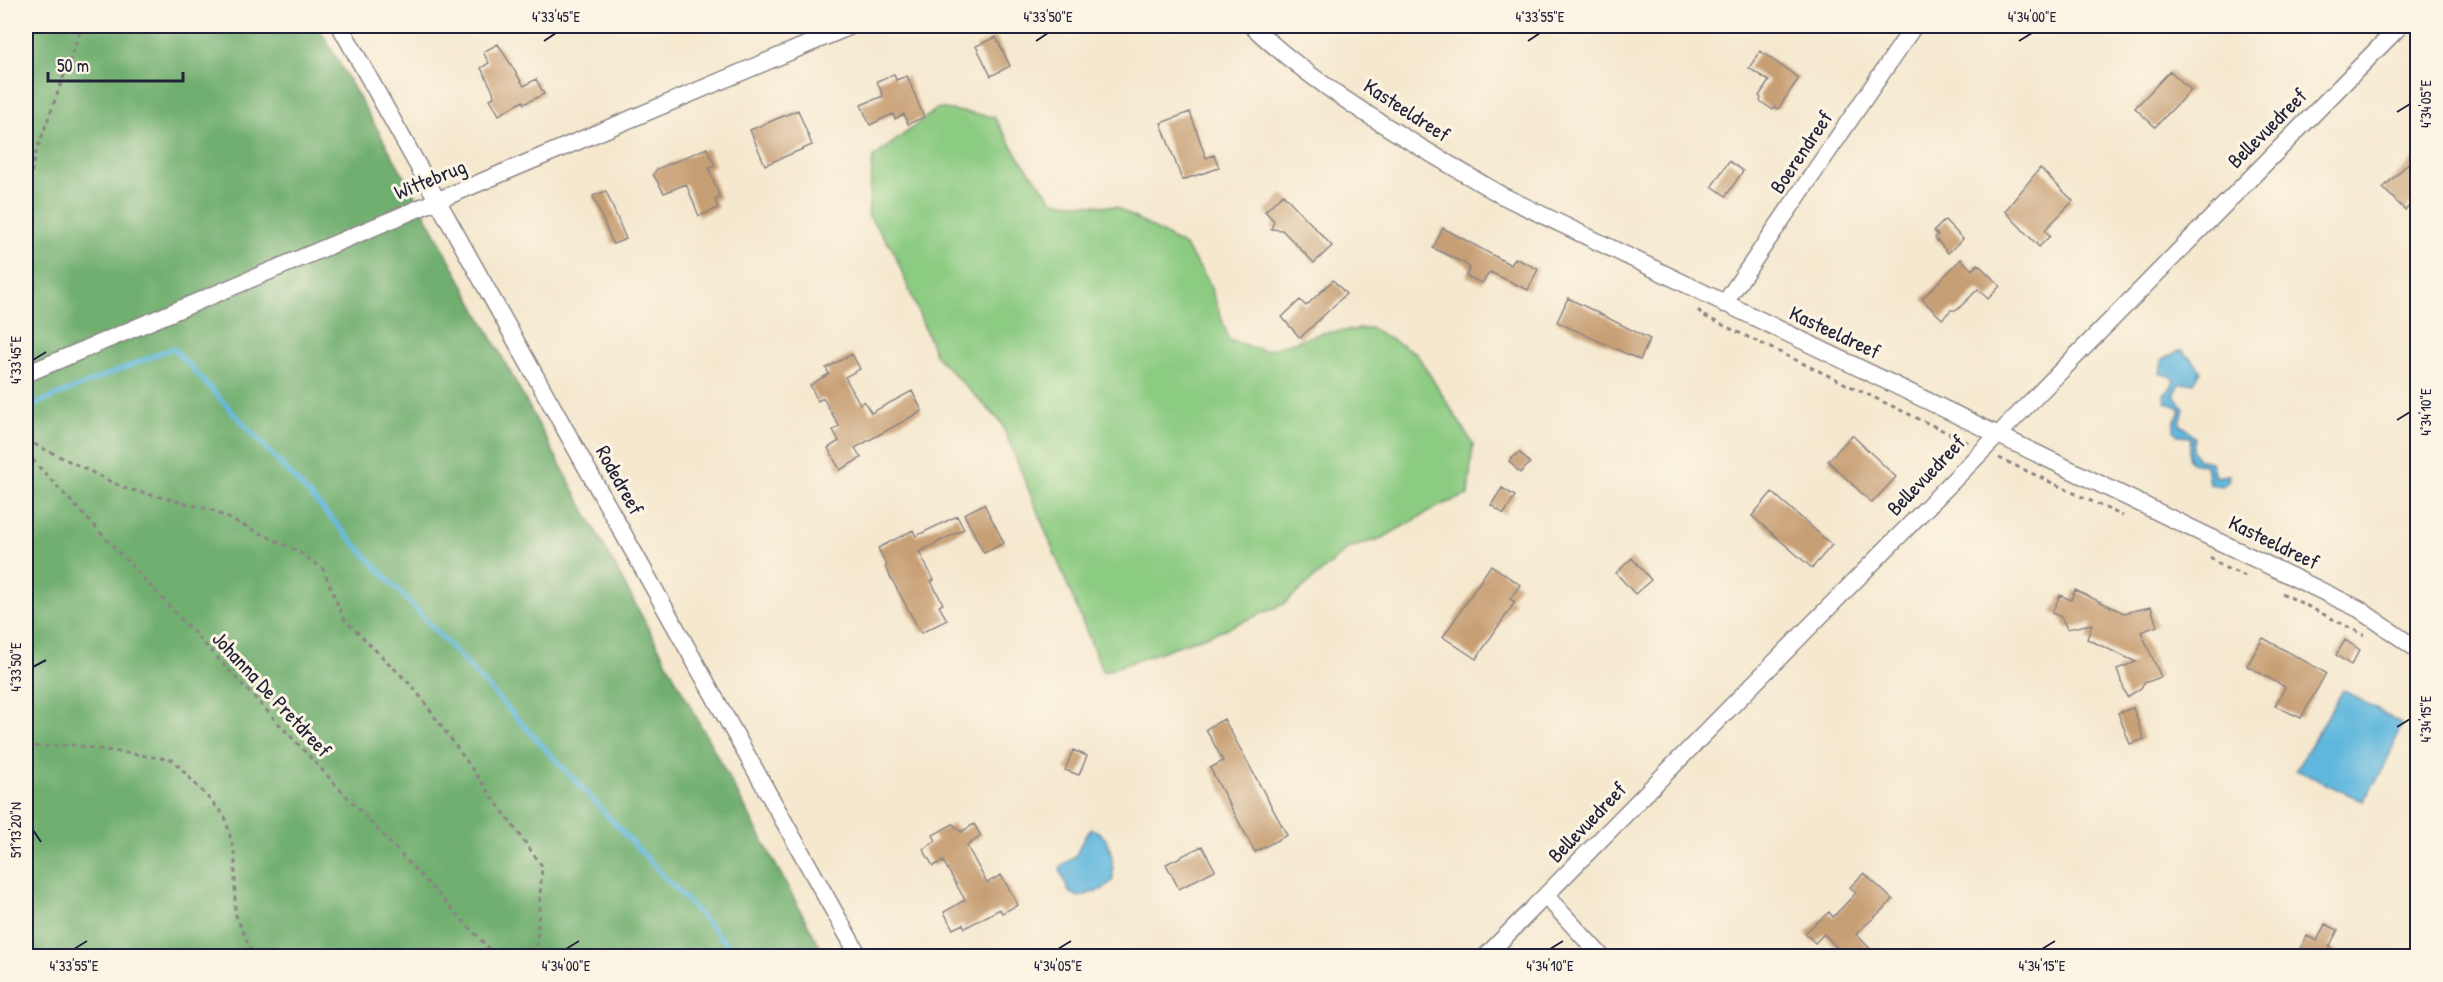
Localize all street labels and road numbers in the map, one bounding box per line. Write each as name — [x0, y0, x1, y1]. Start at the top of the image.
street label: Kasteeldreef — [1358, 71, 1456, 149]
street label: Bellevuedreef — [2221, 81, 2314, 174]
street label: Boerendreef — [1763, 105, 1840, 199]
street label: Wittebrug — [390, 152, 470, 206]
street label: Kasteeldreef — [1785, 298, 1886, 366]
street label: Bellevuedreef — [1880, 428, 1972, 522]
street label: Rodedreef — [589, 440, 651, 520]
street label: Kasteeldreef — [2224, 508, 2325, 577]
street label: Johanna De Pretdreef — [206, 625, 338, 764]
street label: Bellevuedreef — [1541, 775, 1633, 869]

